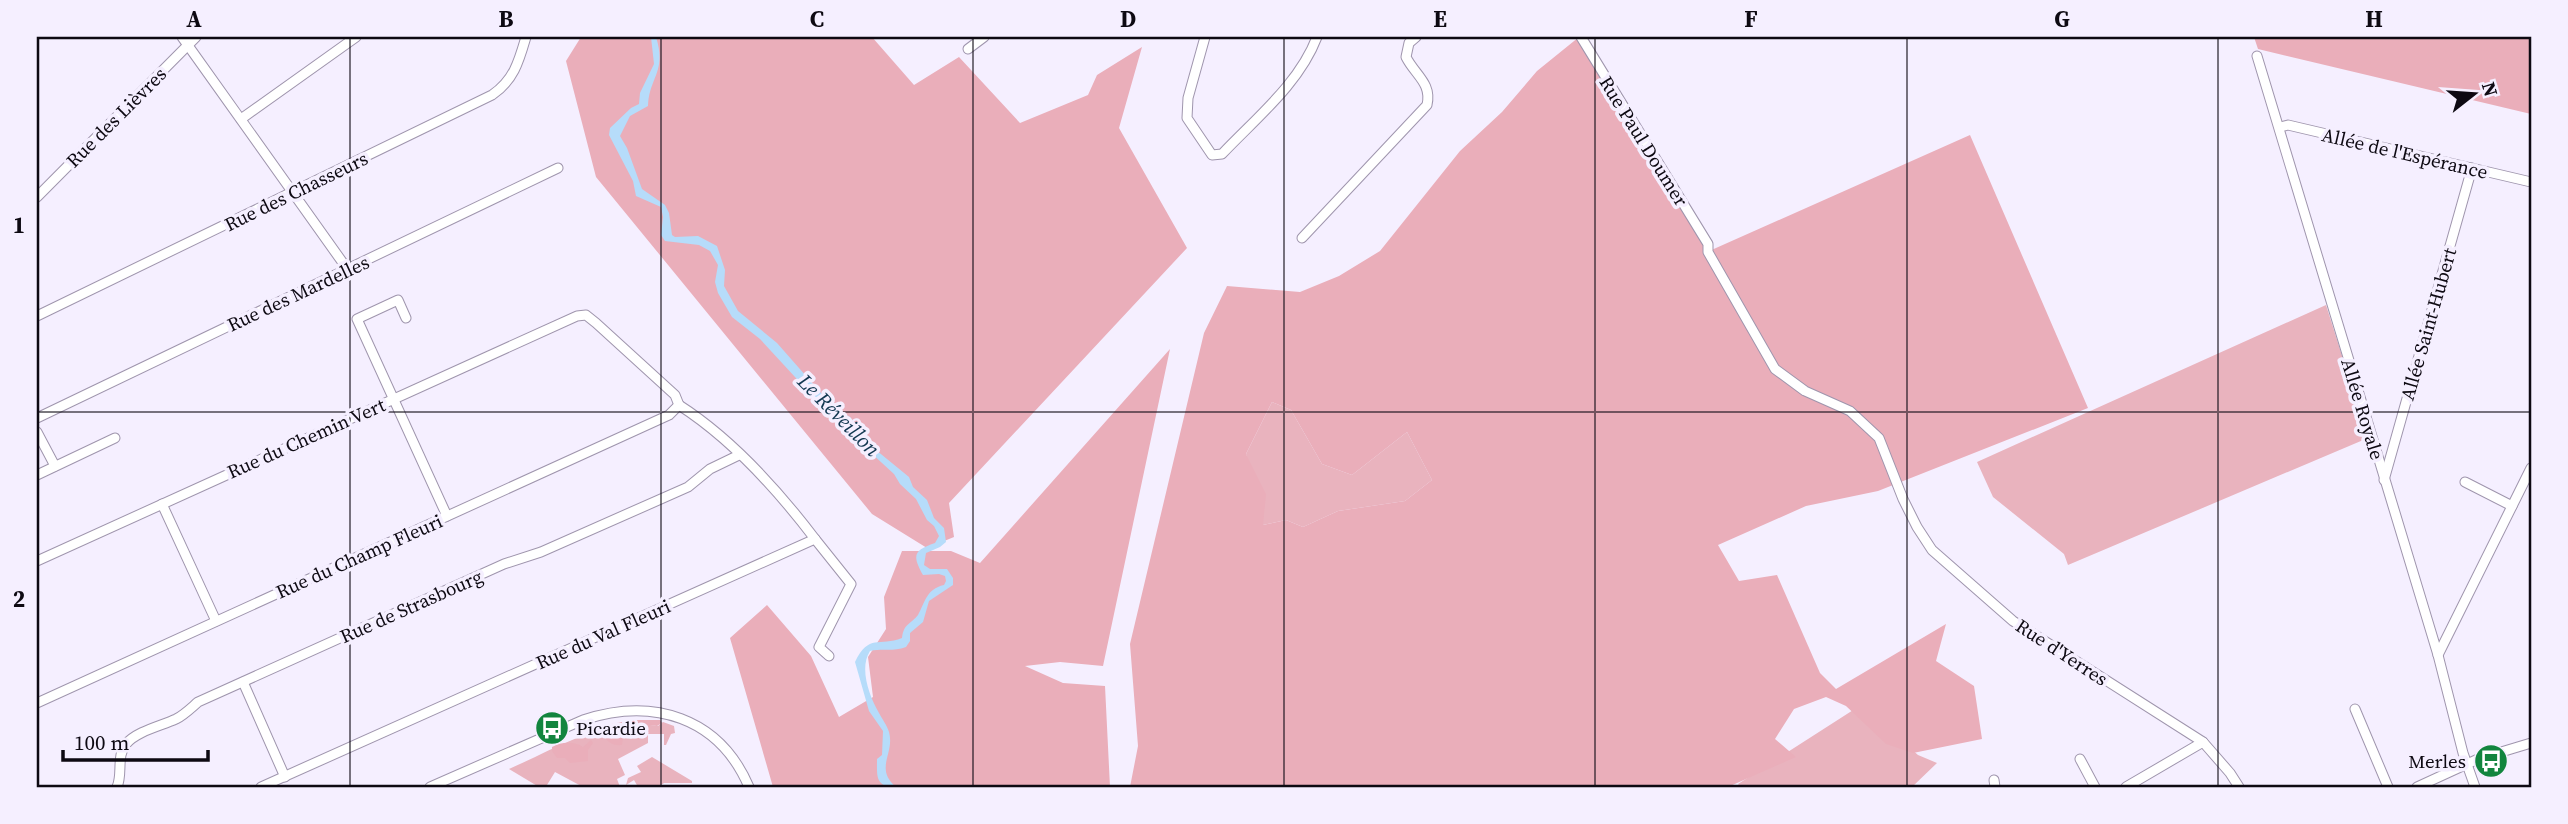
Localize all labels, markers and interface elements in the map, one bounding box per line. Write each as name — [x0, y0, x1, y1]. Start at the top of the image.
text: A — [186, 3, 202, 35]
text: B — [499, 3, 514, 35]
text: C — [810, 3, 824, 35]
text: D — [1120, 3, 1136, 35]
text: E — [1433, 3, 1447, 35]
text: F — [1744, 3, 1758, 35]
text: G — [2054, 3, 2070, 35]
text: H — [2365, 3, 2383, 35]
north arrow — [2438, 60, 2508, 130]
street label: Rue des Lièvres — [60, 61, 172, 173]
street label: Rue Paul Doumer — [1594, 71, 1694, 211]
text: N — [2476, 79, 2505, 100]
street label: Allée de l'Espérance — [2319, 121, 2491, 185]
street label: Rue des Chasseurs — [220, 145, 372, 237]
text: 1 — [13, 209, 25, 241]
street label: Allée Saint-Hubert — [2394, 244, 2462, 403]
street label: Rue des Mardelles — [223, 249, 373, 337]
street label: Allée Royale — [2335, 355, 2391, 463]
water label: Le Réveillon — [791, 367, 887, 463]
street label: Rue du Chemin Vert — [223, 391, 390, 484]
street label: Rue du Champ Fleuri — [272, 507, 447, 604]
street label: Rue de Strasbourg — [336, 563, 486, 649]
text: 2 — [13, 583, 25, 615]
street label: Rue du Val Fleuri — [532, 593, 675, 675]
street label: Rue d'Yerres — [2011, 613, 2113, 691]
bus stop icon: Picardie — [533, 709, 571, 747]
place label: Picardie — [576, 715, 646, 741]
scale bar — [63, 719, 208, 763]
text: 100 m — [74, 728, 129, 757]
bus stop icon: Merles — [2472, 742, 2510, 780]
place label: Merles — [2408, 748, 2466, 774]

